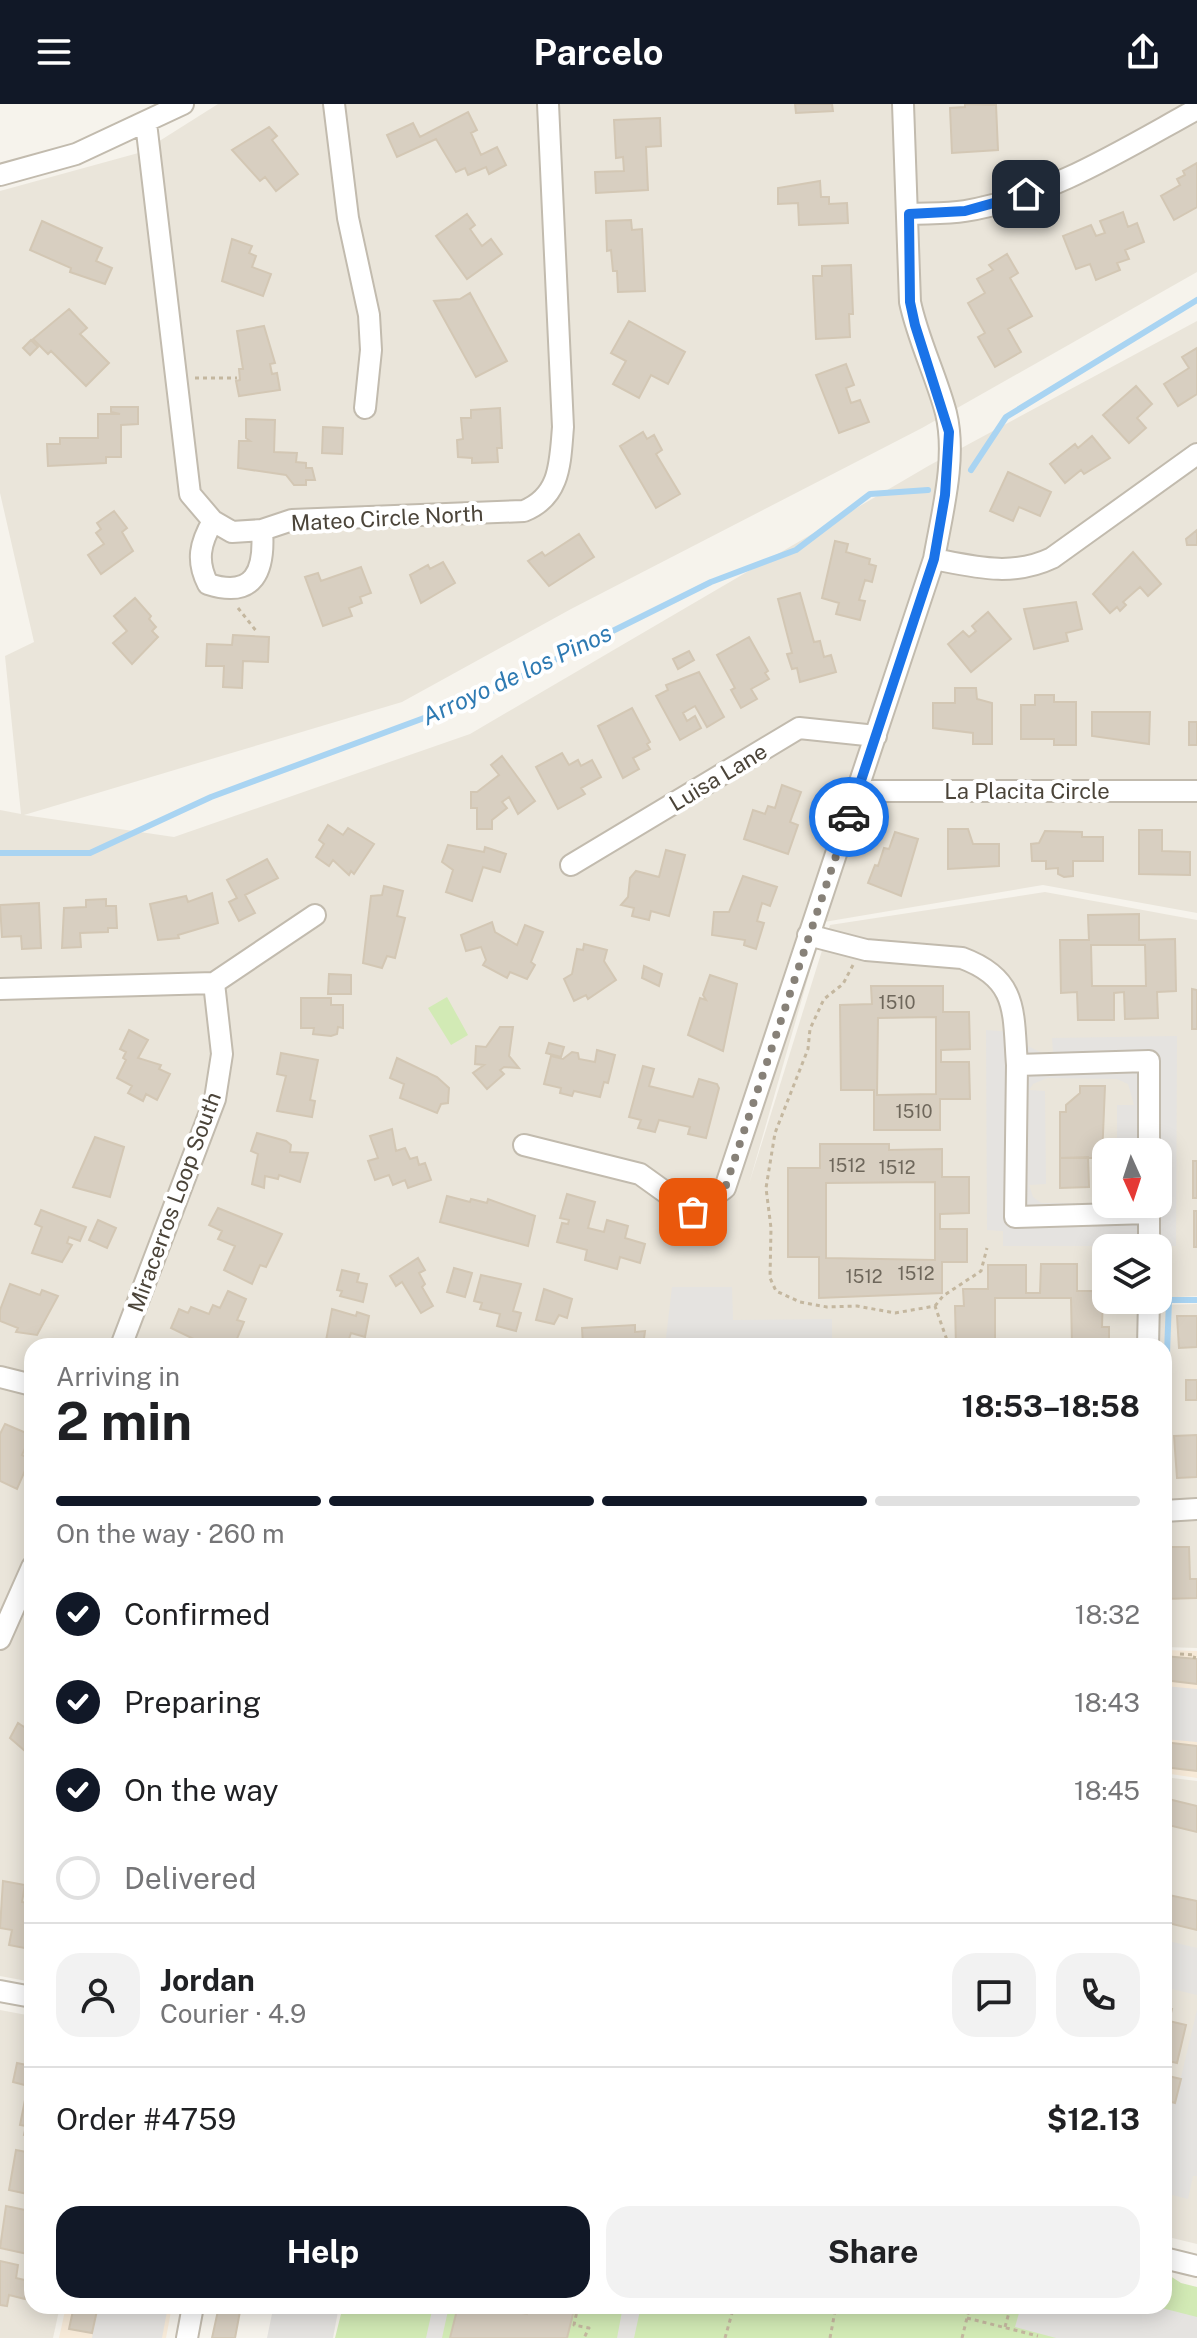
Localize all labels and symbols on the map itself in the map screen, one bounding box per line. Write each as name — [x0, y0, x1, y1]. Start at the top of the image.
pin — [992, 160, 1060, 228]
street label: Mateo Circle North — [290, 500, 484, 536]
water label: Arroyo de los Pinos — [417, 618, 616, 730]
street label: Luisa Lane — [664, 738, 772, 816]
courier — [809, 777, 889, 857]
street label: La Placita Circle — [944, 778, 1110, 804]
house number: 1510 — [878, 992, 916, 1013]
street label: Miracerros Loop South — [122, 1088, 226, 1316]
house number: 1510 — [895, 1101, 933, 1122]
north arrow — [1092, 1138, 1172, 1218]
house number: 1512 — [829, 1155, 865, 1176]
house number: 1512 — [879, 1157, 915, 1178]
pin — [659, 1178, 727, 1246]
house number: 1512 — [898, 1263, 934, 1284]
house number: 1512 — [846, 1266, 882, 1287]

